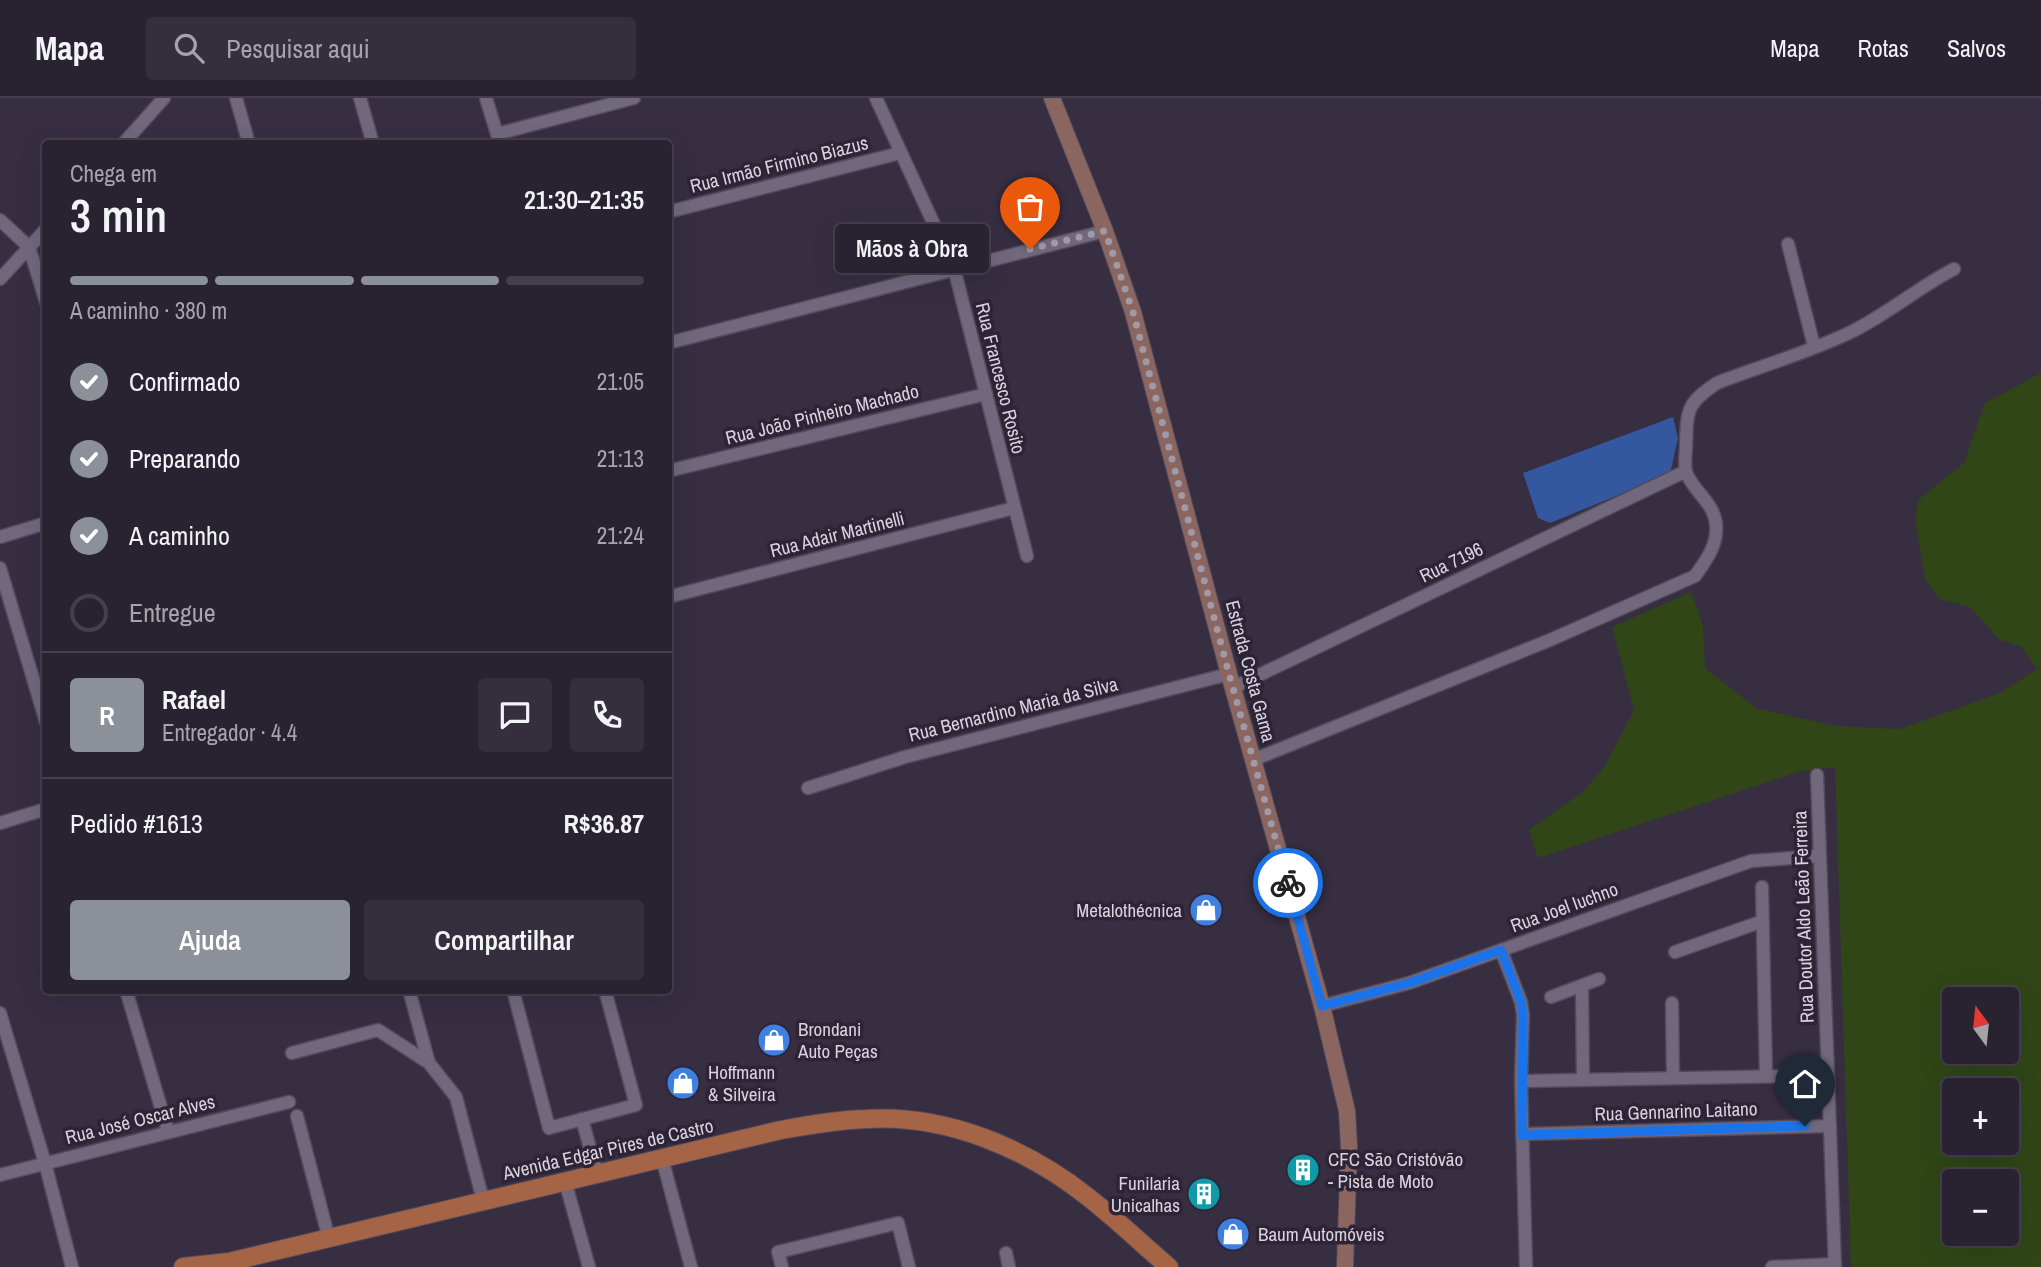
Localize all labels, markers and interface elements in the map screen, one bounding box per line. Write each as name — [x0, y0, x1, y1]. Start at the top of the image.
search box — [146, 17, 636, 80]
text: Mapa — [35, 26, 104, 70]
icon: search — [170, 29, 208, 67]
text: Pesquisar aqui — [226, 31, 370, 66]
text: Mapa — [1770, 32, 1820, 64]
text: Rotas — [1858, 32, 1909, 64]
text: Salvos — [1947, 32, 2006, 64]
street label: Rua Irmão Firmino Biazus — [687, 129, 871, 199]
text: Chega em — [70, 158, 157, 189]
pin — [1000, 177, 1060, 249]
text: 21:30–21:35 — [524, 182, 644, 217]
text: 3 min — [70, 184, 167, 246]
icon: bag — [1011, 188, 1049, 226]
callout: Mãos à Obra — [834, 225, 988, 274]
text: Mãos à Obra — [856, 233, 968, 264]
text: A caminho · 380 m — [70, 295, 227, 326]
street label: Rua Francesco Rosito — [970, 300, 1032, 456]
icon: check — [70, 363, 108, 401]
text: Confirmado — [129, 364, 240, 399]
text: 21:05 — [597, 366, 644, 397]
street label: Rua João Pinheiro Machado — [723, 377, 921, 451]
icon: check — [70, 440, 108, 478]
text: Preparando — [129, 441, 240, 476]
text: 21:13 — [597, 443, 644, 474]
street label: Rua Adair Martinelli — [767, 505, 907, 563]
icon: check — [70, 517, 108, 555]
text: A caminho — [129, 518, 230, 553]
text: 21:24 — [597, 520, 644, 551]
street label: Rua 7196 — [1415, 536, 1487, 588]
text: Entregue — [129, 595, 216, 630]
street label: Estrada Costa Gama — [1220, 597, 1282, 745]
street label: Rua Bernardino Maria da Silva — [906, 670, 1121, 748]
button: chat — [478, 678, 552, 752]
button: phone — [570, 678, 644, 752]
text: Rafael — [162, 682, 226, 717]
text: R — [99, 698, 115, 733]
text: Entregador · 4.4 — [162, 717, 297, 748]
text: Pedido #1613 — [70, 806, 203, 841]
text: R$36.87 — [563, 806, 644, 841]
street label: Rua Doutor Aldo Leão Ferreira — [1786, 810, 1820, 1024]
courier — [1253, 848, 1323, 918]
icon: bike — [1269, 864, 1307, 902]
street label: Rua Joel Iuchno — [1507, 876, 1621, 938]
shop icon: Metalothécnica — [1187, 891, 1225, 929]
place label: Metalothécnica — [1076, 897, 1182, 923]
button: Ajuda — [70, 900, 350, 980]
button: Compartilhar — [364, 900, 644, 980]
north arrow — [1942, 987, 2020, 1064]
map controls — [1942, 987, 2019, 1246]
place label: Brondani Auto Peças — [797, 1016, 878, 1064]
shop icon: Brondani Auto Peças — [755, 1021, 793, 1059]
pin — [1775, 1054, 1835, 1126]
place label: Hoffmann & Silveira — [708, 1059, 776, 1107]
shop icon: Hoffmann & Silveira — [664, 1064, 702, 1102]
icon: home — [1786, 1065, 1824, 1103]
button: + — [1942, 1078, 2019, 1155]
street label: Rua José Oscar Alves — [62, 1088, 218, 1150]
street label: Rua Gennarino Laitano — [1594, 1095, 1758, 1127]
street label: Avenida Edgar Pires de Castro — [499, 1112, 716, 1186]
place label: CFC São Cristóvão - Pista de Moto — [1328, 1146, 1463, 1194]
building icon: CFC São Cristóvão - Pista de Moto — [1284, 1151, 1322, 1189]
button: − — [1942, 1169, 2019, 1246]
place label: Funilaria Unicalhas — [1111, 1170, 1180, 1218]
building icon: Funilaria Unicalhas — [1185, 1175, 1223, 1213]
shop icon: Baum Automóveis — [1214, 1215, 1252, 1253]
place label: Baum Automóveis — [1258, 1221, 1385, 1247]

